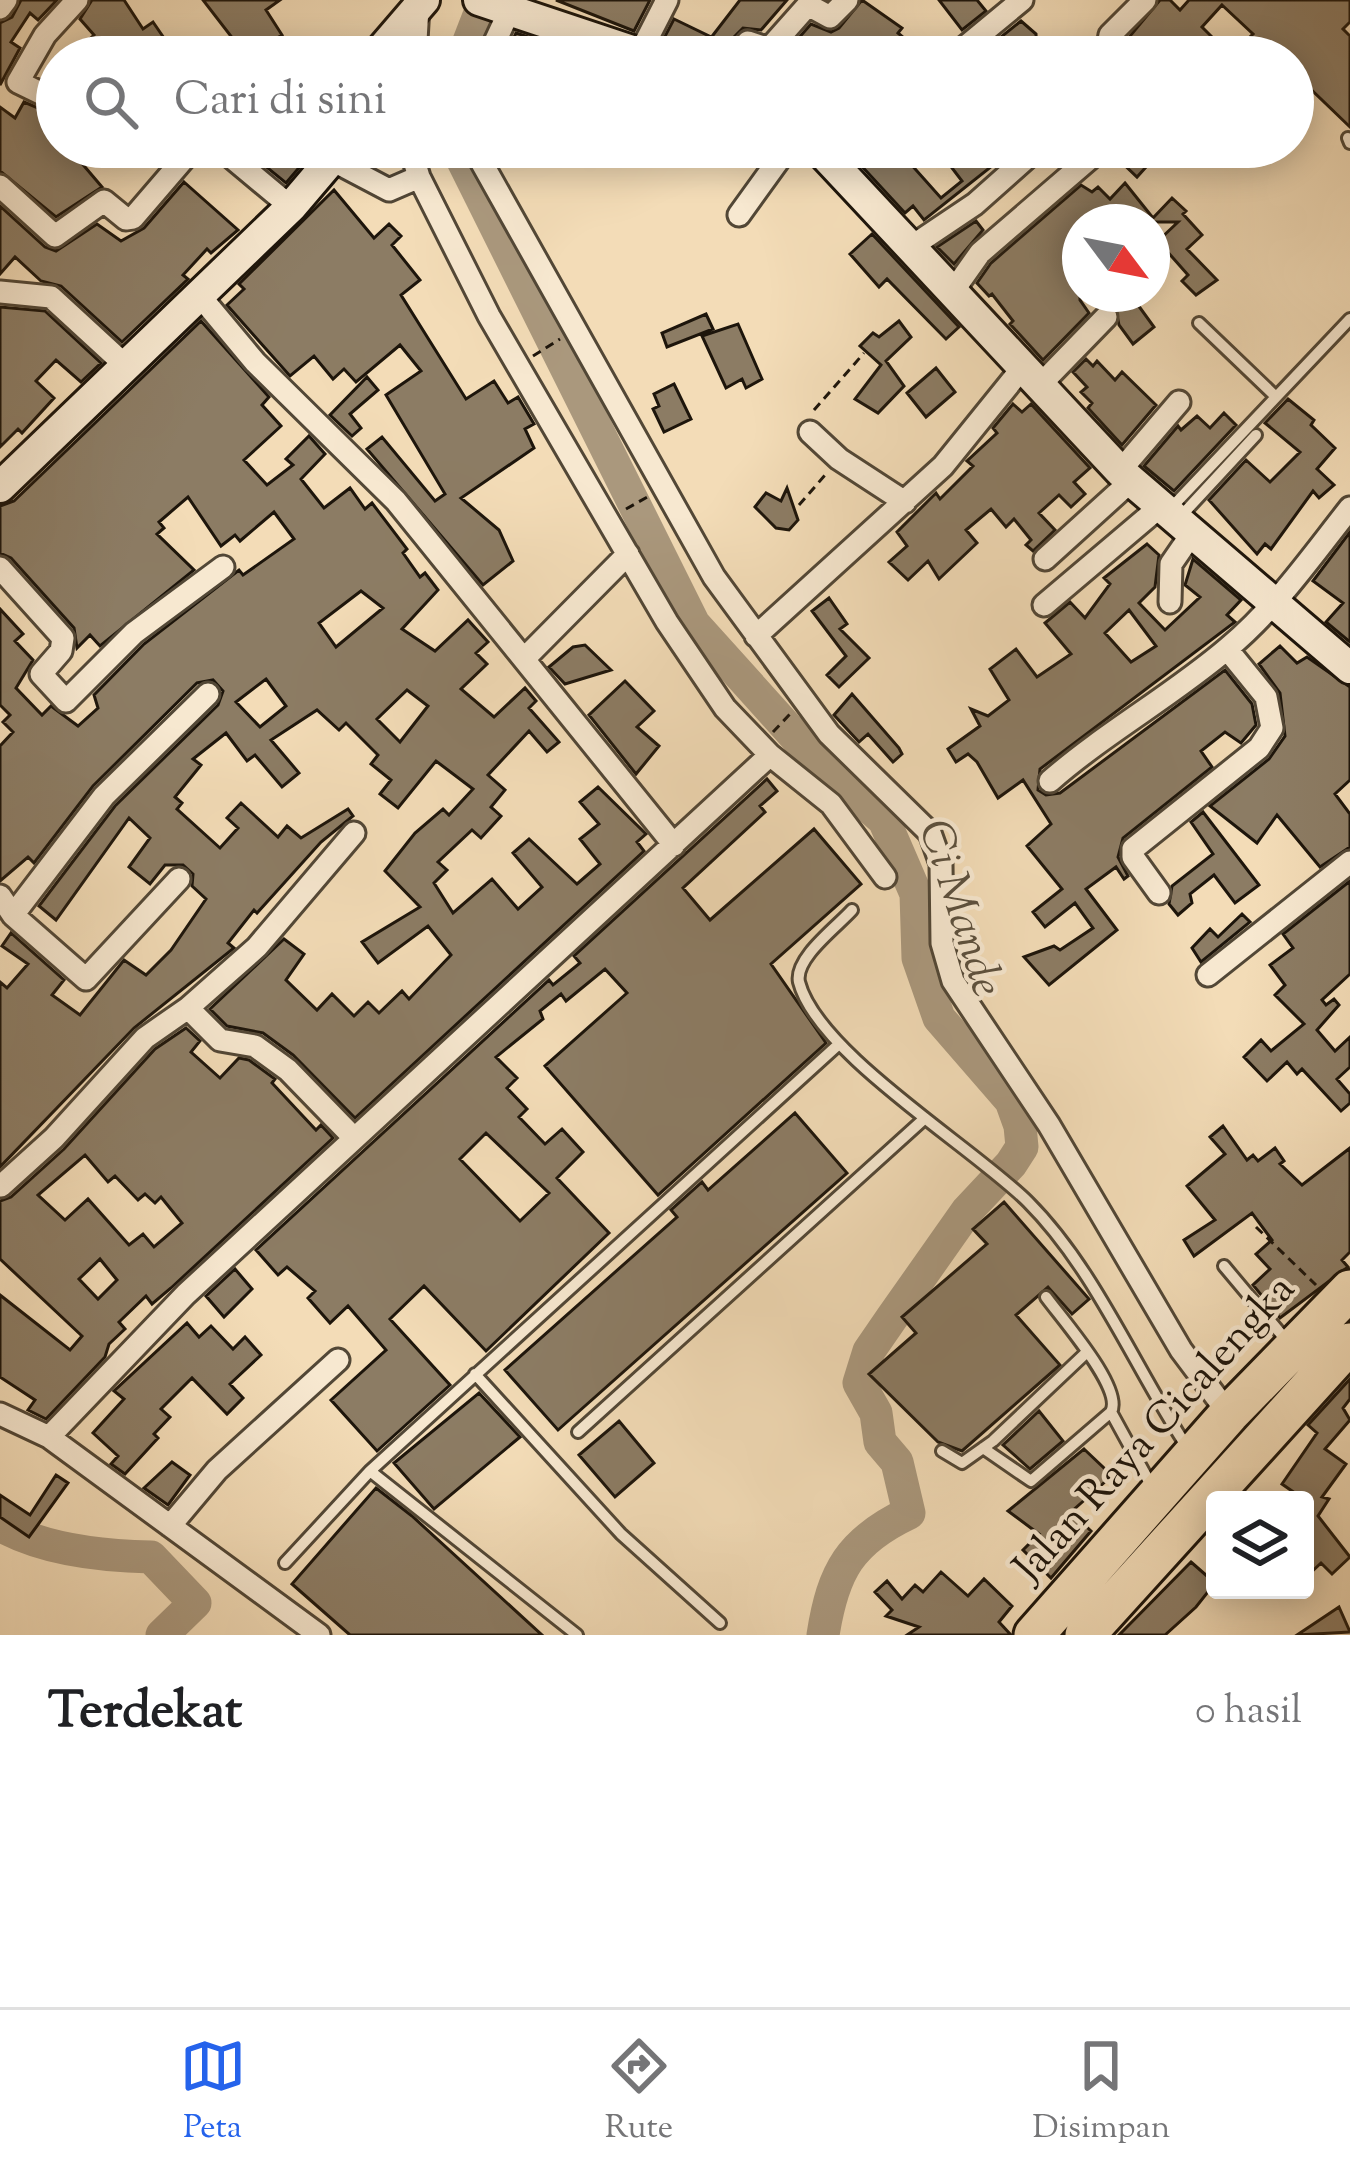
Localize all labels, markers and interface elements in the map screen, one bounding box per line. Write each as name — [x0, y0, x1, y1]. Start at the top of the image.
search box — [36, 36, 1314, 168]
icon: search — [78, 69, 144, 135]
text: Cari di sini — [174, 70, 387, 135]
north arrow — [1062, 204, 1170, 312]
water label: Ci Mande — [899, 812, 1017, 1006]
street label: Jalan Raya Cicalengka — [1000, 1263, 1311, 1599]
map controls — [1206, 1491, 1314, 1599]
button: layers — [1206, 1491, 1314, 1599]
text: Terdekat — [48, 1677, 242, 1750]
text: 0 hasil — [1195, 1685, 1302, 1741]
tab: Peta — [180, 2033, 246, 2153]
tab: Rute — [605, 2033, 673, 2153]
tab: Disimpan — [1033, 2033, 1170, 2153]

